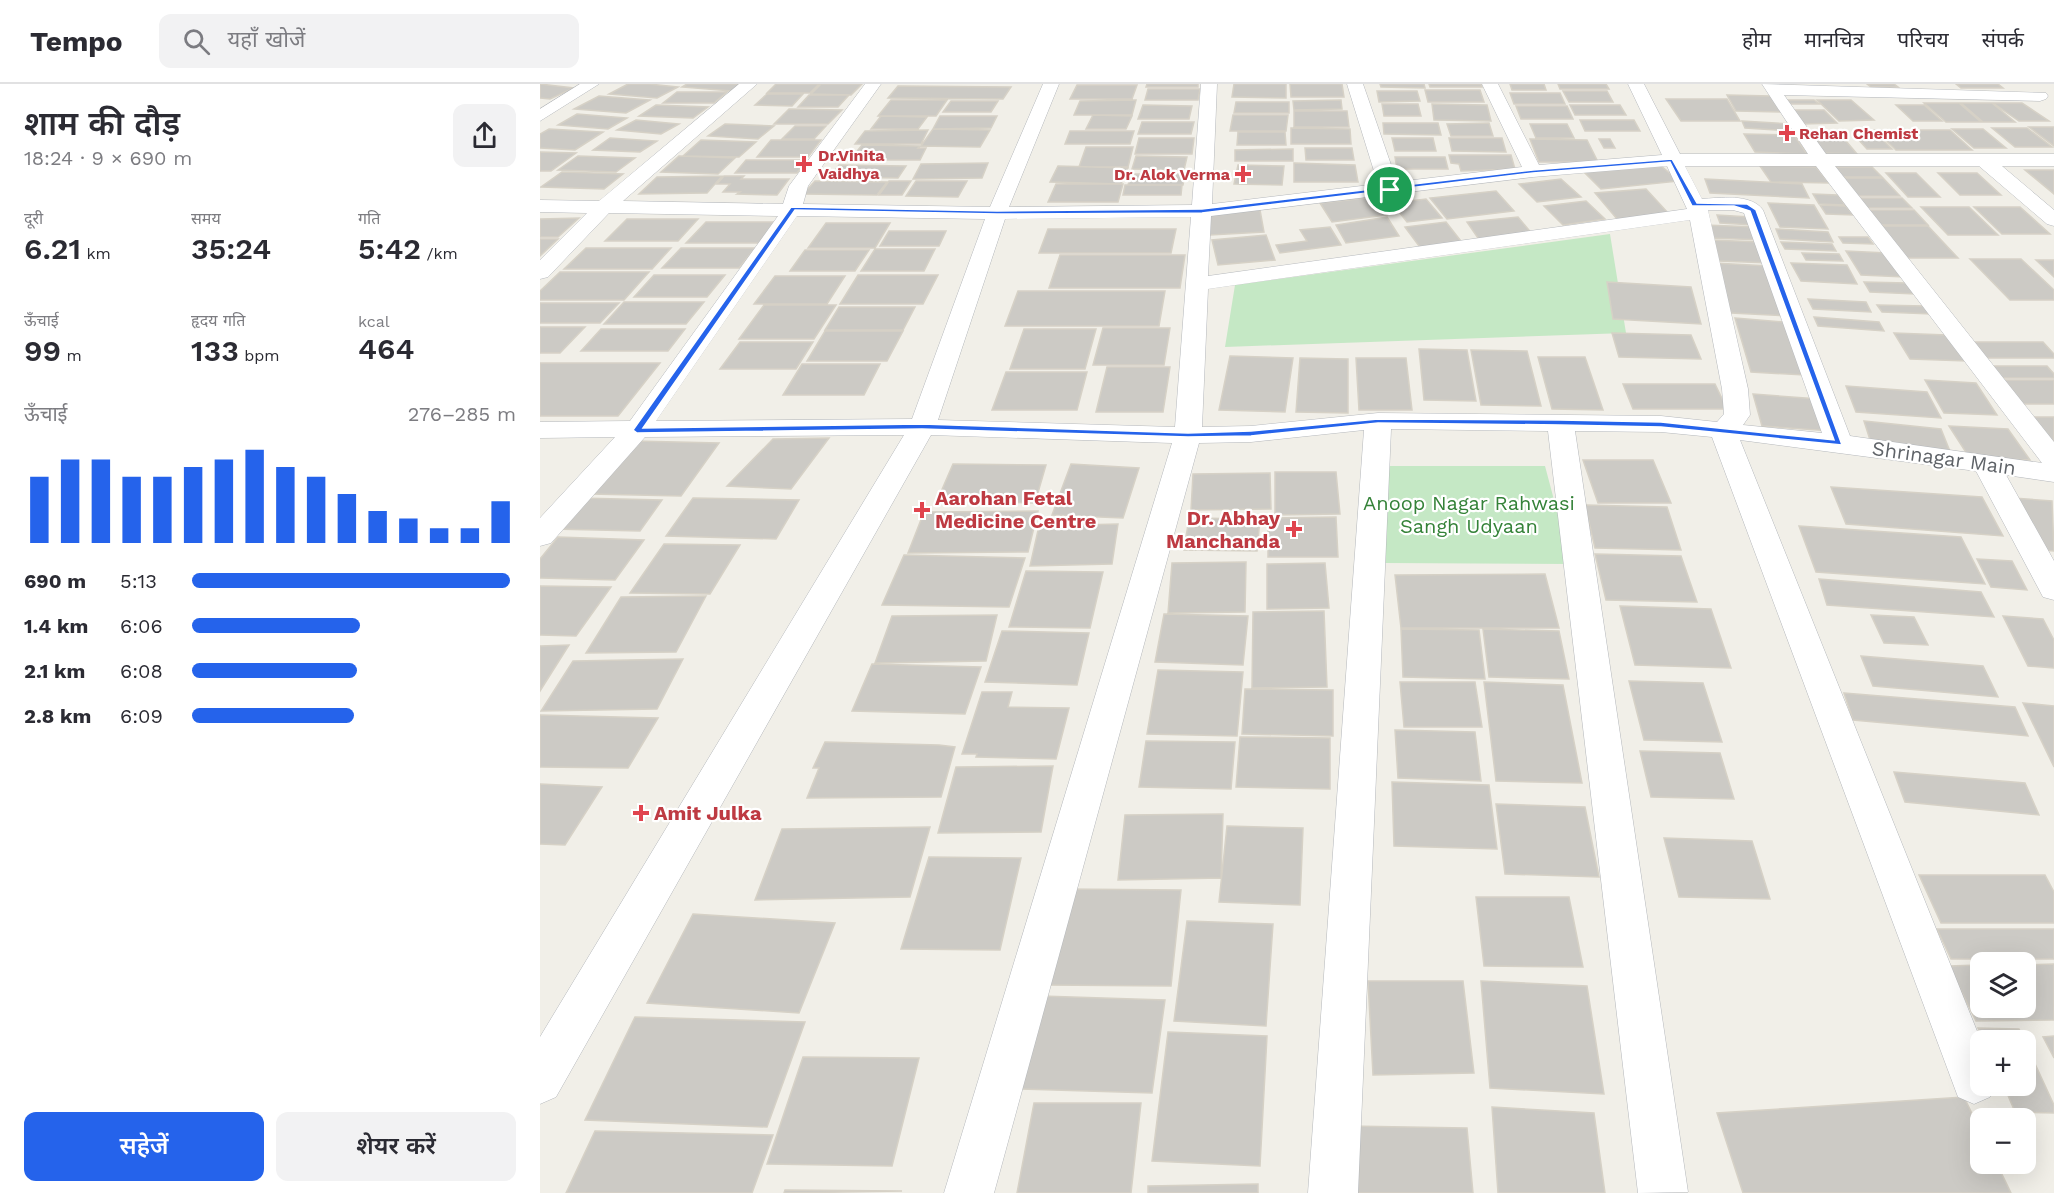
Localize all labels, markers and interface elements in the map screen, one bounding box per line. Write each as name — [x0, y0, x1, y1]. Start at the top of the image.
search box — [159, 14, 579, 68]
text: Tempo — [30, 25, 123, 58]
icon: search — [180, 25, 213, 58]
text: यहाँ खोजें — [228, 27, 305, 52]
text: होम — [1742, 27, 1771, 52]
text: मानचित्र — [1804, 27, 1864, 52]
text: परिचय — [1897, 27, 1949, 52]
text: संपर्क — [1982, 27, 2024, 52]
text: शाम की दौड़ — [24, 104, 180, 143]
button: share — [453, 104, 516, 167]
place label: Rehan Chemist — [1799, 124, 1918, 143]
marker: Rehan Chemist — [1780, 126, 1794, 140]
text: 18:24 · 9 × 690 m — [24, 146, 192, 170]
place label: Dr.Vinita Vaidhya — [818, 146, 885, 183]
marker: Dr.Vinita Vaidhya — [795, 155, 813, 173]
pin — [1364, 164, 1415, 215]
place label: Dr. Alok Verma — [1114, 165, 1231, 184]
marker: Dr. Alok Verma — [1234, 165, 1252, 183]
icon: arrive — [1373, 173, 1406, 206]
text: दूरी — [24, 209, 43, 228]
text: समय — [191, 209, 221, 228]
text: गति — [358, 209, 380, 228]
text: 6.21 — [24, 231, 81, 266]
text: 35:24 — [191, 231, 271, 266]
text: 5:42 — [358, 231, 421, 266]
text: km — [81, 244, 111, 263]
text: /km — [421, 244, 458, 263]
text: ऊँचाई — [24, 311, 59, 330]
text: हृदय गति — [191, 311, 245, 330]
text: kcal — [358, 312, 390, 331]
text: 464 — [358, 331, 414, 366]
text: 99 — [24, 333, 61, 368]
text: 133 — [191, 333, 239, 368]
text: m — [61, 346, 82, 365]
text: bpm — [239, 346, 280, 365]
text: ऊँचाई — [24, 402, 67, 426]
text: 276–285 m — [408, 402, 516, 426]
street label: Shrinagar Main — [1871, 436, 2017, 480]
place label: Aarohan Fetal Medicine Centre — [935, 486, 1096, 533]
park label: Anoop Nagar Rahwasi Sangh Udyaan — [1363, 491, 1575, 538]
marker: Aarohan Fetal Medicine Centre — [913, 501, 931, 519]
place label: Dr. Abhay Manchanda — [1166, 506, 1281, 553]
marker: Dr. Abhay Manchanda — [1285, 520, 1303, 538]
text: 690 m — [24, 569, 86, 593]
text: 5:13 — [120, 569, 157, 593]
text: 1.4 km — [24, 614, 88, 638]
text: 6:06 — [120, 614, 163, 638]
text: 2.1 km — [24, 659, 85, 683]
text: 6:08 — [120, 659, 163, 683]
text: 2.8 km — [24, 704, 91, 728]
text: 6:09 — [120, 704, 163, 728]
place label: Amit Julka — [654, 801, 762, 825]
marker: Amit Julka — [632, 804, 650, 822]
map controls — [1970, 952, 2036, 1174]
button: layers — [1970, 952, 2036, 1018]
button: + — [1970, 1030, 2036, 1096]
button: − — [1970, 1108, 2036, 1174]
button: सहेजें — [24, 1112, 264, 1181]
button: शेयर करें — [276, 1112, 516, 1181]

